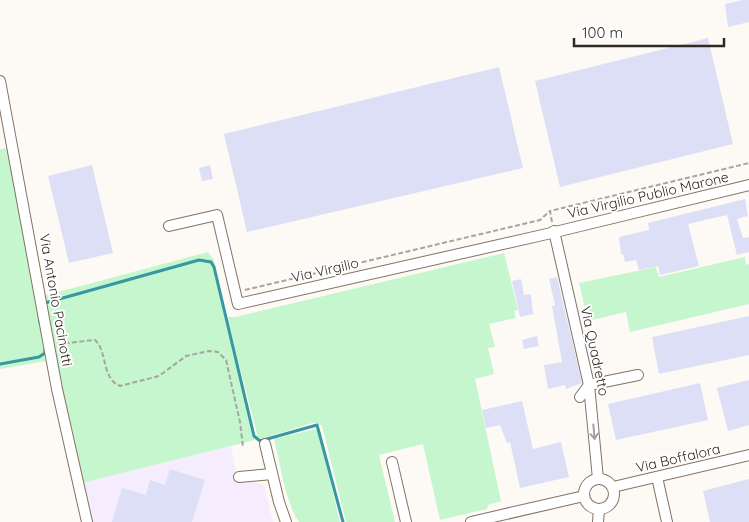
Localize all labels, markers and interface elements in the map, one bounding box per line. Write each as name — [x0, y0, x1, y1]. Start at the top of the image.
scale bar — [574, 15, 724, 47]
text: 100 m — [582, 23, 623, 42]
street label: Via Virgilio Publio Marone — [566, 168, 731, 222]
street label: Via Antonio Pacinotti — [35, 232, 77, 368]
street label: Via Virgilio — [290, 254, 360, 286]
street label: Via Quadretto — [577, 304, 613, 398]
one-way arrow — [589, 423, 599, 439]
street label: Via Boffalora — [634, 440, 722, 476]

